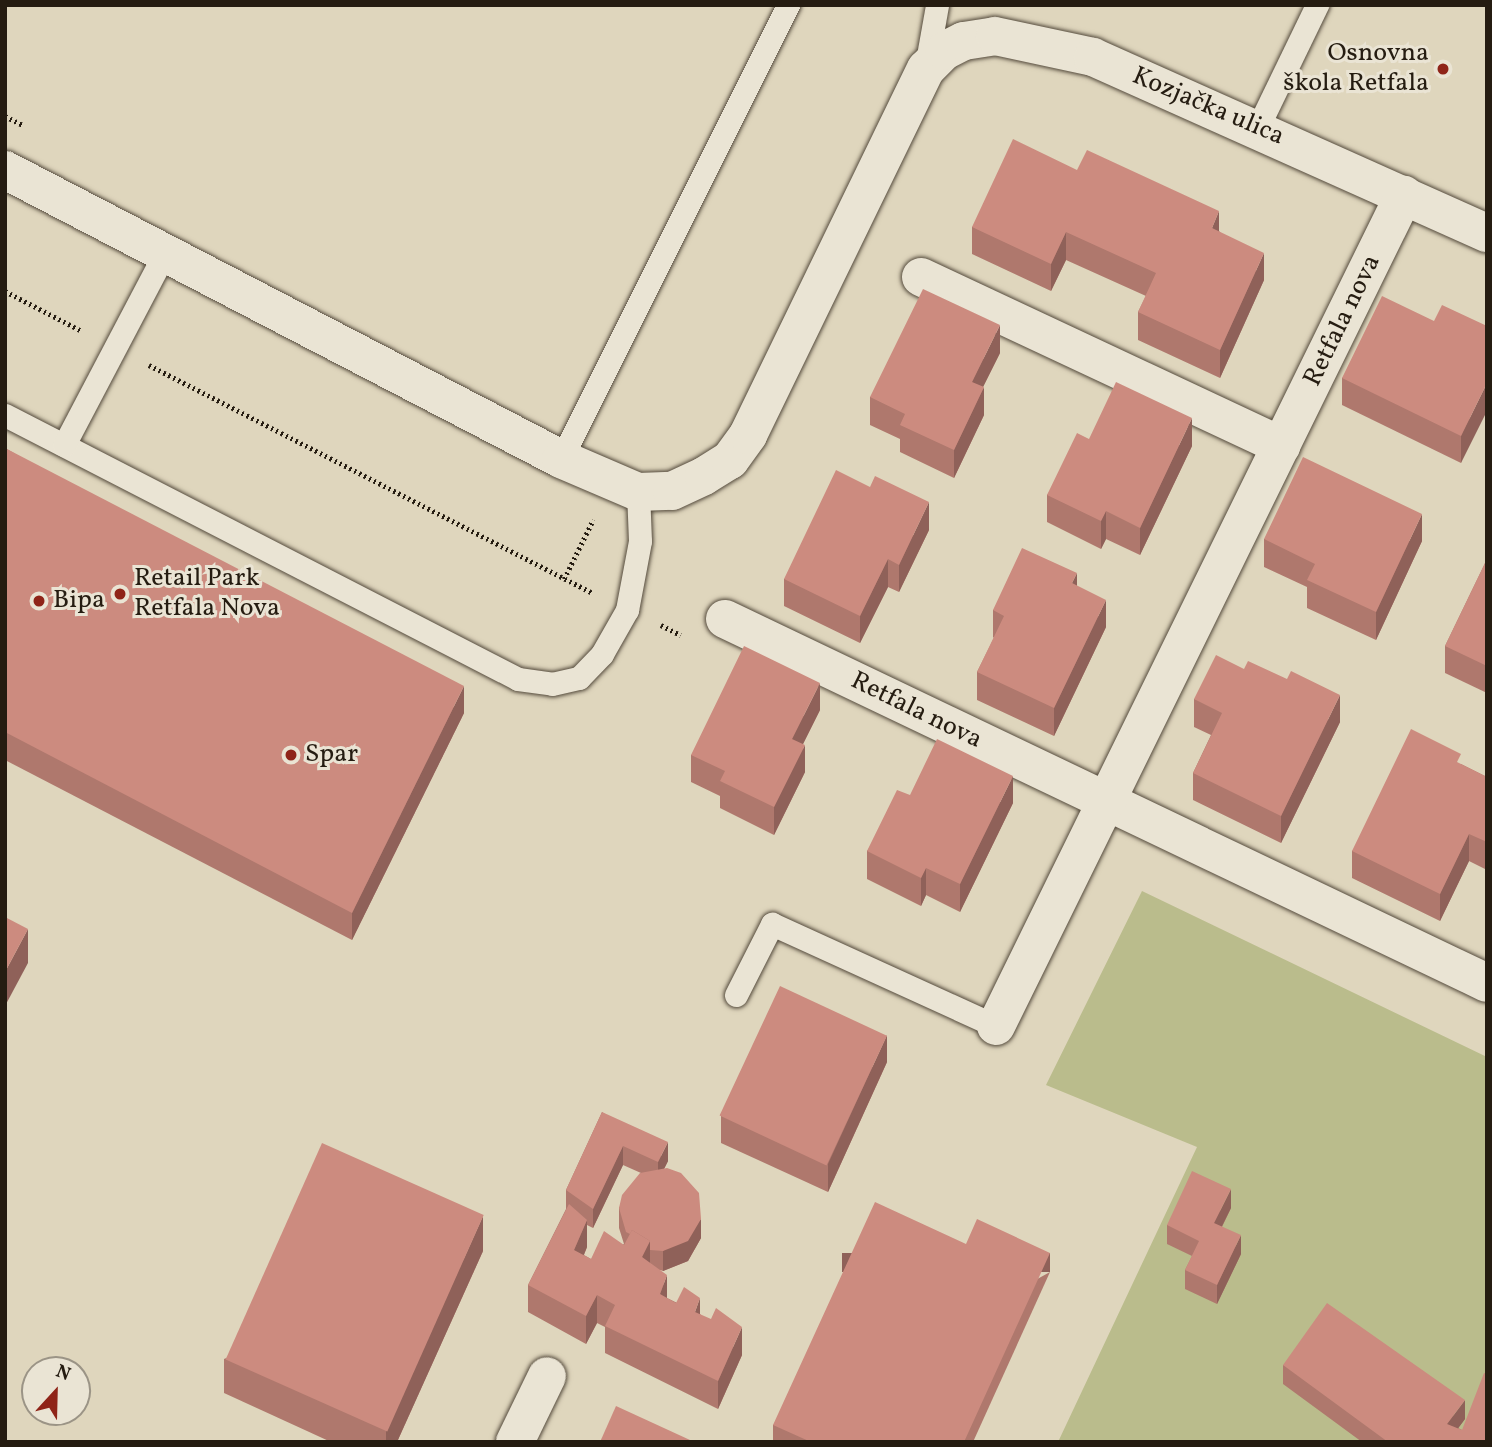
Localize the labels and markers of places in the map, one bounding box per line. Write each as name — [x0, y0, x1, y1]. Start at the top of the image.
place label: Osnovna škola Retfala — [1283, 38, 1429, 100]
marker: Osnovna škola Retfala — [1435, 61, 1451, 77]
place label: Retail Park Retfala Nova — [134, 563, 280, 624]
place label: Bipa — [53, 585, 105, 617]
marker: Retail Park Retfala Nova — [112, 586, 128, 602]
marker: Bipa — [31, 593, 47, 609]
place label: Spar — [305, 739, 358, 771]
marker: Spar — [283, 747, 299, 763]

